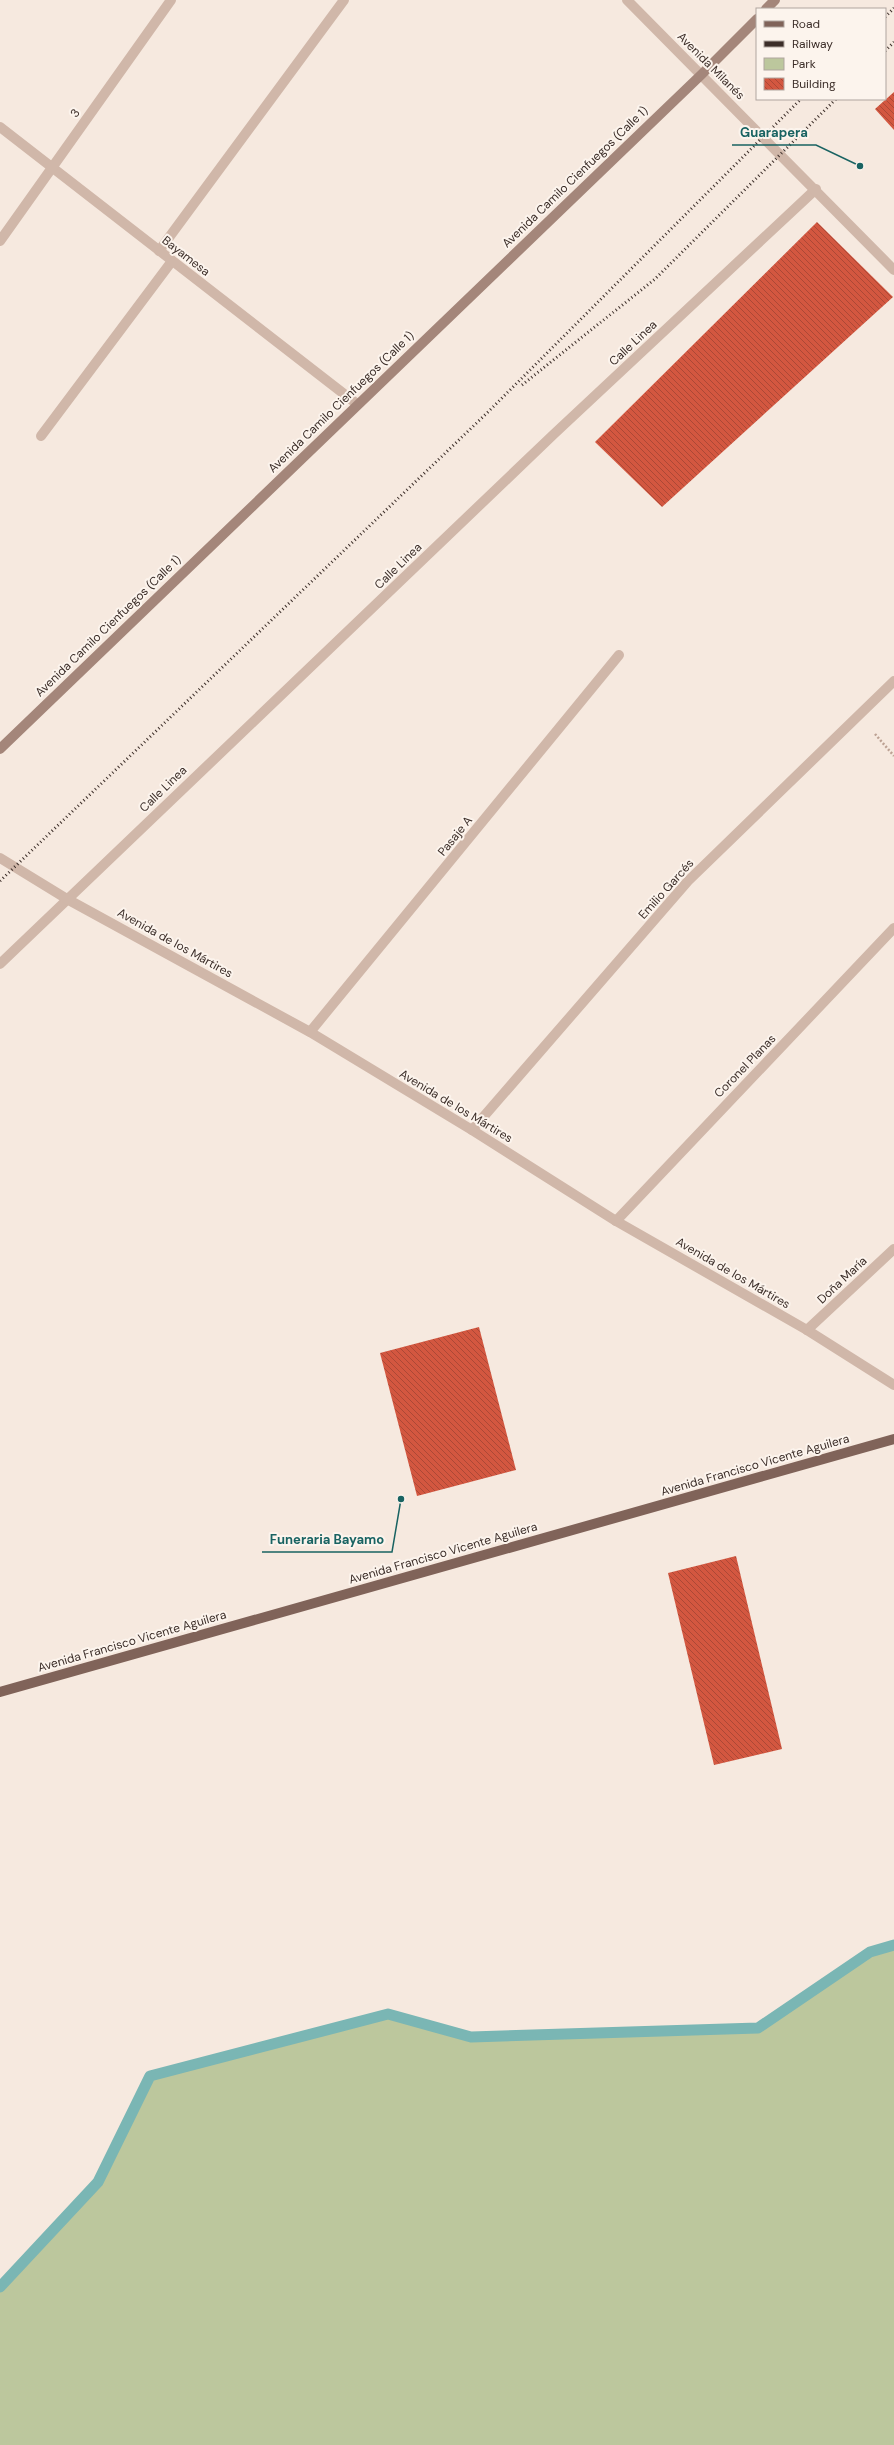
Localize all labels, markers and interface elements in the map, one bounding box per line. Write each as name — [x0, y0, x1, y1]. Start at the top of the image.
legend — [756, 8, 886, 100]
text: Road — [792, 16, 820, 32]
street label: Avenida Milanés — [674, 29, 748, 103]
text: Railway — [792, 36, 833, 52]
text: Park — [792, 56, 816, 72]
text: Building — [792, 76, 836, 92]
street label: Avenida Camilo Cienfuegos (Calle 1) — [499, 103, 651, 251]
street label: 3 — [66, 105, 84, 121]
callout: Guarapera — [732, 120, 816, 145]
text: Guarapera — [740, 124, 808, 141]
street label: Bayamesa — [159, 232, 213, 280]
street label: Calle Linea — [606, 317, 660, 369]
street label: Avenida Camilo Cienfuegos (Calle 1) — [265, 328, 417, 476]
street label: Calle Linea — [371, 539, 425, 593]
street label: Avenida Camilo Cienfuegos (Calle 1) — [32, 552, 184, 700]
street label: Calle Linea — [136, 762, 190, 816]
street label: Pasaje A — [434, 813, 476, 859]
street label: Emilio Garcés — [635, 855, 697, 923]
street label: Avenida de los Mártires — [115, 905, 235, 981]
street label: Coronel Planas — [711, 1031, 779, 1101]
street label: Avenida de los Mártires — [396, 1066, 516, 1146]
street label: Avenida de los Mártires — [673, 1234, 793, 1312]
street label: Doña María — [814, 1253, 870, 1307]
street label: Avenida Francisco Vicente Aguilera — [659, 1430, 851, 1500]
street label: Avenida Francisco Vicente Aguilera — [347, 1518, 539, 1588]
callout: Funeraria Bayamo — [262, 1527, 392, 1552]
text: Funeraria Bayamo — [270, 1531, 384, 1548]
street label: Avenida Francisco Vicente Aguilera — [36, 1606, 228, 1676]

